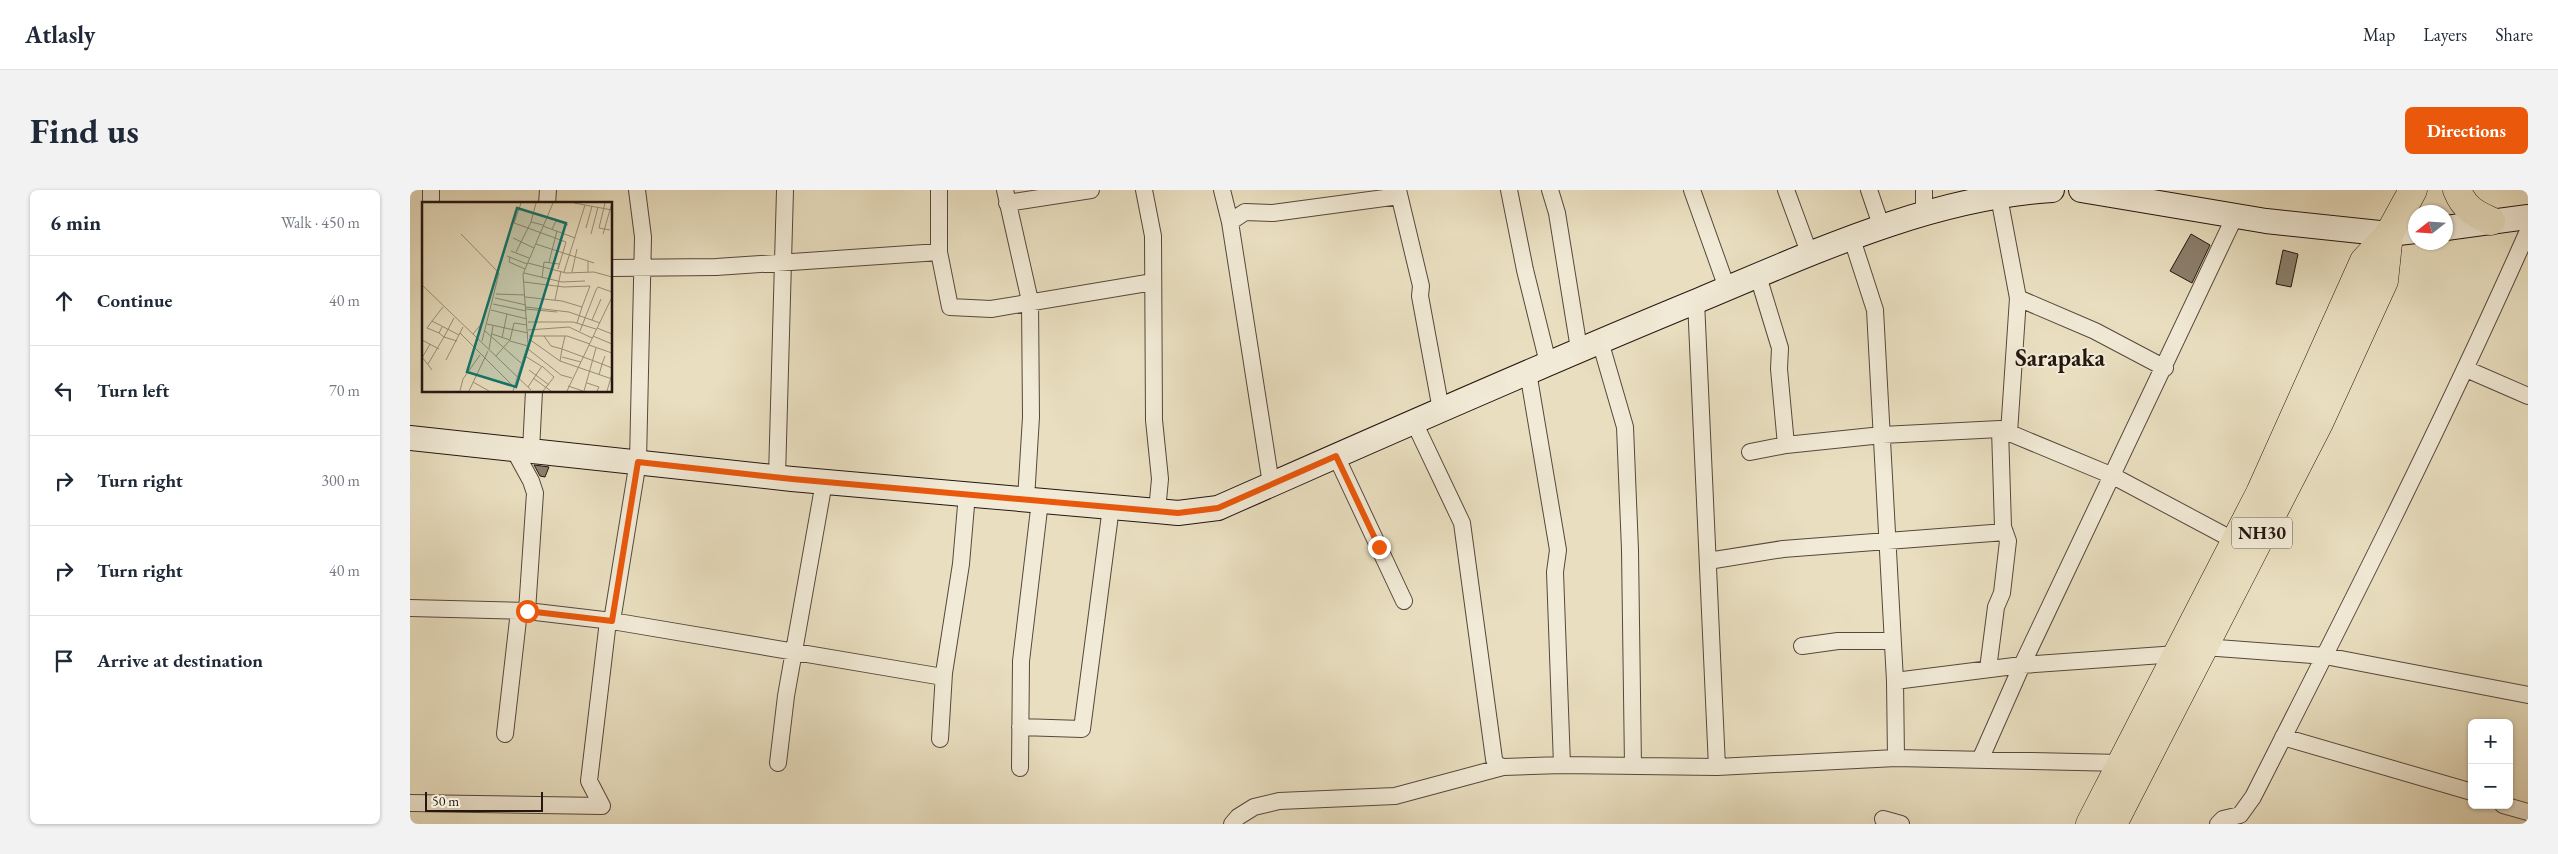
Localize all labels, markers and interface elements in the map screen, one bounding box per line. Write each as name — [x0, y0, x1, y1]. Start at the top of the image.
text: Atlasly — [25, 19, 95, 50]
text: Map — [2363, 23, 2395, 46]
text: Layers — [2423, 23, 2467, 46]
text: Share — [2495, 23, 2533, 46]
button: Directions — [2405, 107, 2528, 154]
text: Find us — [30, 108, 139, 153]
inset map — [422, 202, 612, 392]
north arrow — [2408, 205, 2453, 250]
text: 6 min — [50, 209, 101, 236]
text: Walk · 450 m — [281, 212, 360, 233]
icon: ahead — [50, 287, 78, 315]
text: Continue — [97, 288, 172, 313]
text: 40 m — [329, 290, 360, 311]
district label: Sarapaka — [2015, 342, 2106, 373]
icon: left — [50, 377, 78, 405]
text: Turn left — [97, 378, 169, 403]
text: 70 m — [329, 380, 360, 401]
icon: right — [50, 467, 78, 495]
text: Turn right — [97, 468, 183, 493]
text: 300 m — [321, 470, 360, 491]
road number: NH30 — [2232, 518, 2292, 548]
route end — [1368, 536, 1391, 559]
icon: right — [50, 557, 78, 585]
text: Turn right — [97, 558, 183, 583]
text: 40 m — [329, 560, 360, 581]
route start — [516, 600, 539, 623]
icon: arrive — [50, 647, 78, 675]
text: Arrive at destination — [97, 648, 263, 673]
map controls — [2468, 719, 2513, 809]
button: + — [2468, 719, 2513, 764]
button: − — [2468, 764, 2513, 809]
scale bar — [425, 789, 542, 812]
text: 50 m — [432, 792, 459, 810]

